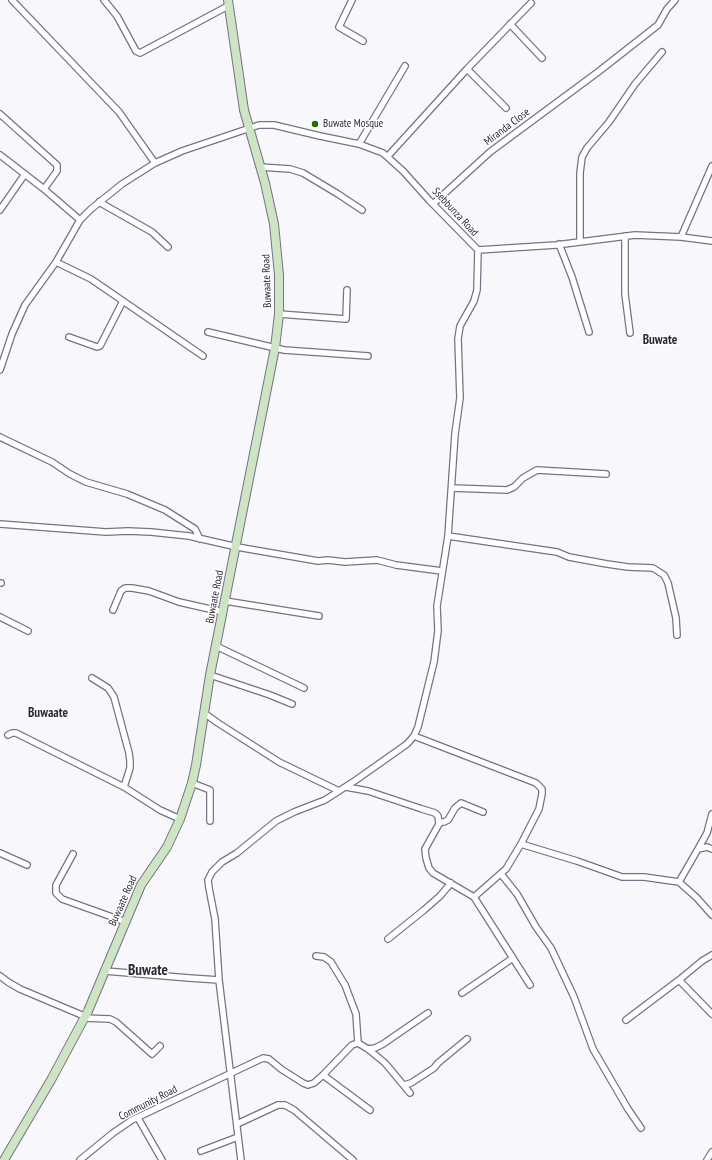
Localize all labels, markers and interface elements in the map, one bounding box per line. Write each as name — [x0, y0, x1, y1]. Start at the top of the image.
street label: Miranda Close — [482, 106, 532, 148]
place label: Buwate Mosque — [323, 117, 383, 131]
marker: Buwate Mosque — [310, 119, 320, 129]
street label: Ssebbunza Road — [429, 185, 481, 239]
street label: Buwaate Road — [259, 254, 275, 308]
district label: Buwate — [643, 332, 677, 348]
street label: Buwaate Road — [203, 569, 227, 625]
district label: Buwaate — [28, 705, 68, 721]
street label: Buwaate Road — [106, 874, 140, 928]
district label: Buwate — [128, 962, 168, 980]
street label: Community Road — [116, 1083, 180, 1123]

